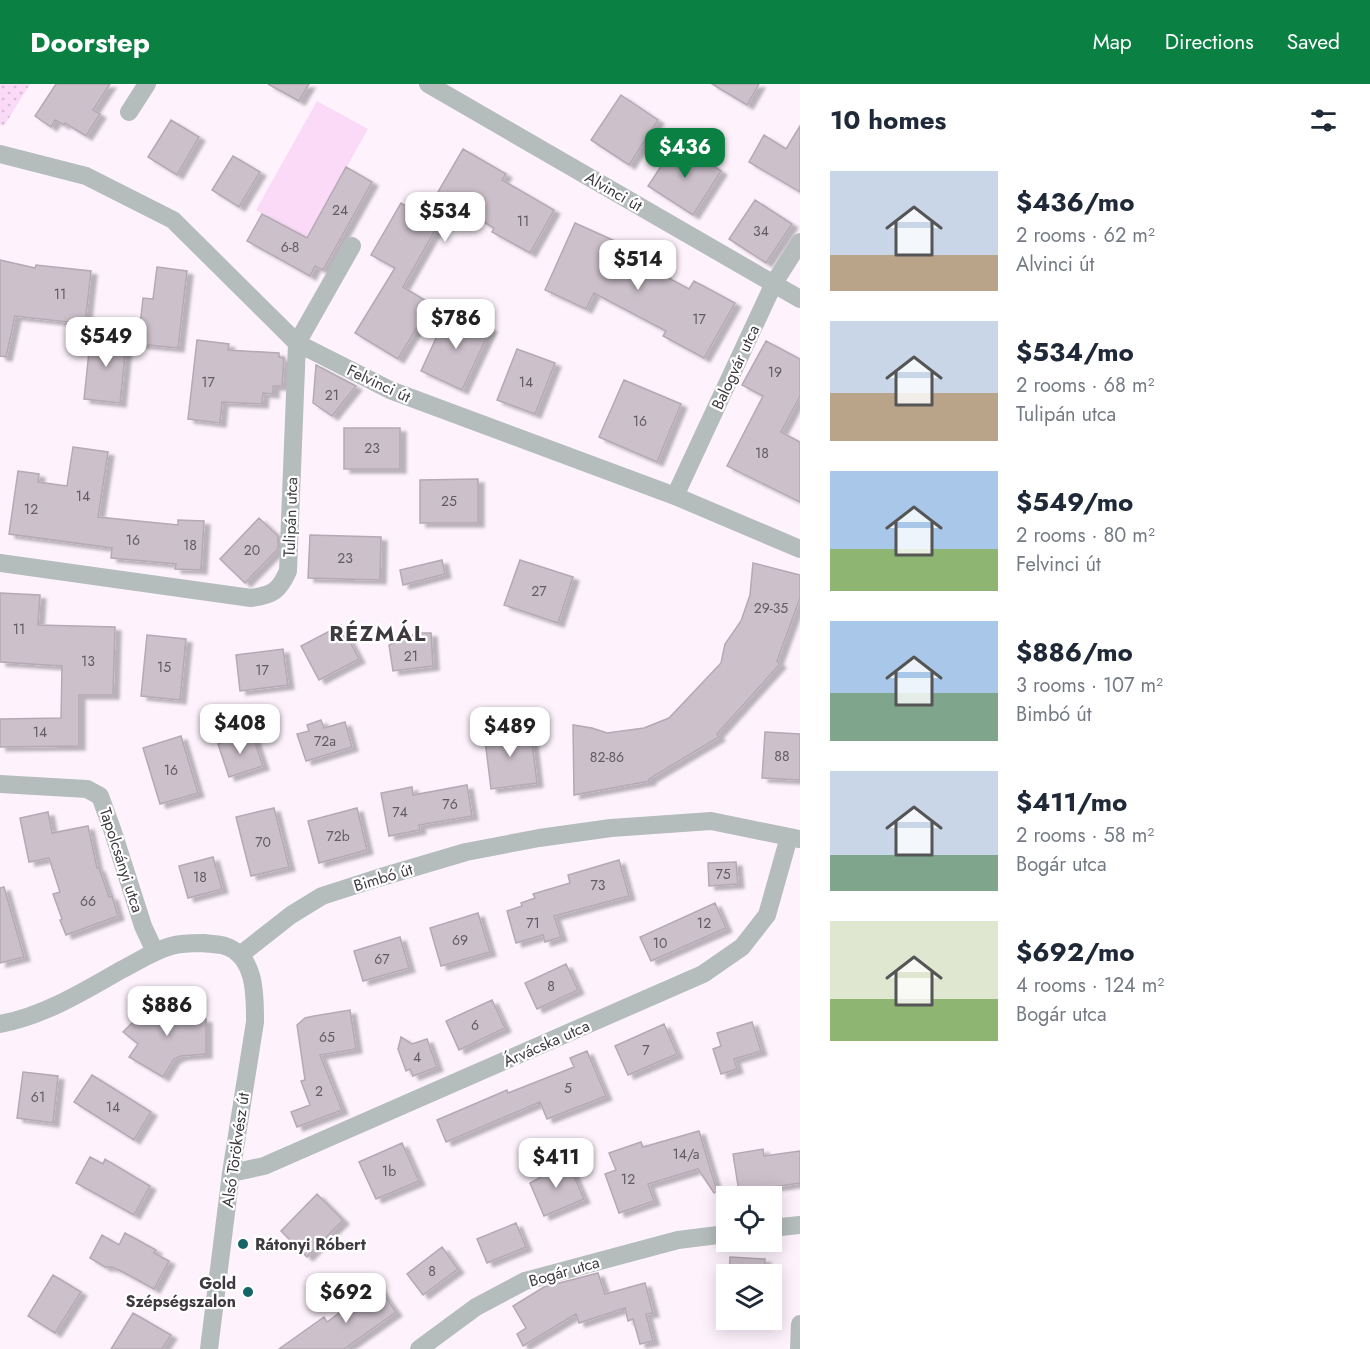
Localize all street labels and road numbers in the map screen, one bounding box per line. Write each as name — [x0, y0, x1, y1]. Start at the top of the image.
street label: Alvinci út — [581, 166, 647, 217]
street label: Balogvár utca — [706, 321, 765, 413]
street label: Felvinci út — [343, 359, 415, 408]
street label: Tulipán utca — [278, 477, 303, 557]
street label: Tapolcsányi utca — [94, 805, 149, 915]
street label: Bimbó út — [351, 858, 416, 897]
street label: Árvácska utca — [499, 1014, 593, 1073]
street label: Alsó Törökvész út — [216, 1091, 255, 1209]
street label: Bogár utca — [526, 1250, 602, 1293]

